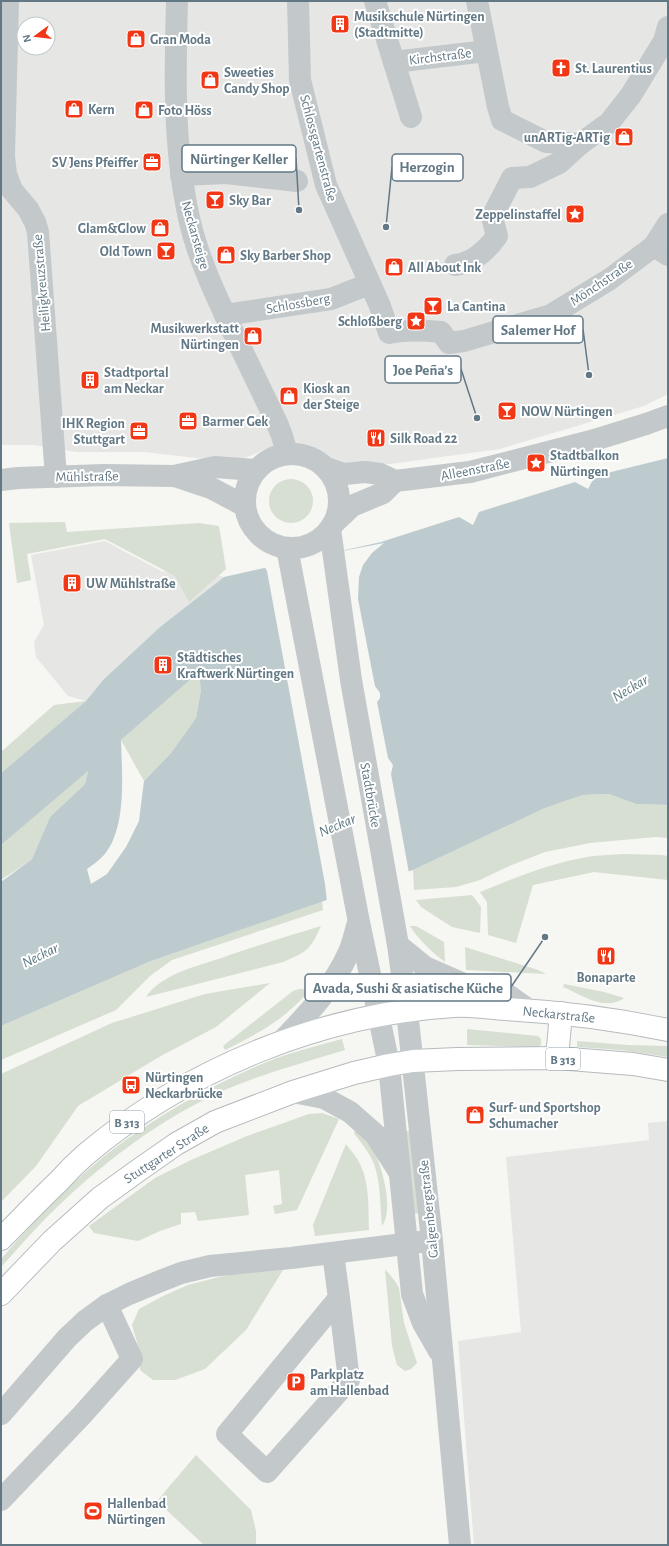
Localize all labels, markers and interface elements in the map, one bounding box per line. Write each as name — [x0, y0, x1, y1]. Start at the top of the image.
place label: Musikschule Nürtingen (Stadtmitte) — [354, 10, 485, 40]
building icon: Musikschule Nürtingen (Stadtmitte) — [329, 13, 351, 35]
north arrow — [16, 16, 56, 56]
shop icon: Gran Moda — [125, 28, 147, 50]
text: N — [21, 33, 33, 44]
place label: Gran Moda — [150, 33, 211, 47]
street label: Kirchstraße — [408, 46, 472, 68]
church icon: St. Laurentius — [550, 57, 572, 79]
place label: St. Laurentius — [575, 62, 652, 76]
place label: Sweeties Candy Shop — [224, 66, 290, 96]
shop icon: Sweeties Candy Shop — [199, 69, 221, 91]
street label: Schlossgartenstraße — [297, 93, 339, 203]
shop icon: Kern — [63, 98, 85, 120]
shop icon: Foto Höss — [133, 99, 155, 121]
place label: Kern — [88, 103, 115, 117]
place label: Foto Höss — [158, 104, 212, 118]
shop icon: unARTig-ARTig — [613, 126, 635, 148]
place label: unARTig-ARTig — [524, 131, 611, 145]
callout: Nürtinger Keller — [182, 145, 296, 172]
office icon: SV Jens Pfeiffer — [141, 151, 163, 173]
text: Nürtinger Keller — [190, 152, 289, 167]
callout: Herzogin — [392, 154, 463, 181]
place label: SV Jens Pfeiffer — [52, 156, 138, 170]
text: Herzogin — [399, 160, 455, 175]
bar icon: Sky Bar — [204, 189, 226, 211]
place label: Sky Bar — [229, 194, 271, 208]
street label: Neckarsteige — [179, 199, 212, 271]
place icon: Zeppelinstaffel — [564, 203, 586, 225]
place label: Zeppelinstaffel — [475, 208, 561, 222]
shop icon: Glam&Glow — [149, 217, 171, 239]
place label: Glam&Glow — [78, 222, 146, 236]
street label: Heiligkreuzstraße — [31, 234, 53, 332]
bar icon: Old Town — [155, 240, 177, 262]
shop icon: Sky Barber Shop — [215, 244, 237, 266]
place label: Old Town — [100, 245, 152, 259]
place label: Sky Barber Shop — [240, 249, 331, 263]
shop icon: All About Ink — [383, 256, 405, 278]
street label: Mönchstraße — [568, 257, 635, 309]
place label: All About Ink — [408, 261, 481, 275]
street label: Schlossberg — [265, 291, 331, 316]
bar icon: La Cantina — [422, 295, 444, 317]
place label: La Cantina — [447, 300, 506, 314]
place icon: Schloßberg — [405, 310, 427, 332]
place label: Schloßberg — [338, 315, 403, 329]
callout: Salemer Hof — [493, 316, 583, 343]
place label: Musikwerkstatt Nürtingen — [151, 322, 239, 352]
text: Salemer Hof — [501, 323, 576, 338]
shop icon: Musikwerkstatt Nürtingen — [242, 325, 264, 347]
callout: Joe Peña’s — [385, 356, 461, 383]
text: Joe Peña’s — [393, 363, 453, 378]
place label: Stadtportal am Neckar — [104, 366, 169, 396]
building icon: Stadtportal am Neckar — [79, 369, 101, 391]
place label: Kiosk an der Steige — [303, 382, 360, 412]
shop icon: Kiosk an der Steige — [278, 385, 300, 407]
bar icon: NOW Nürtingen — [496, 400, 518, 422]
place label: NOW Nürtingen — [521, 405, 613, 419]
office icon: Barmer Gek — [177, 410, 199, 432]
place label: Barmer Gek — [202, 415, 268, 429]
place label: IHK Region Stuttgart — [62, 417, 125, 447]
office icon: IHK Region Stuttgart — [128, 420, 150, 442]
restaurant icon: Silk Road 22 — [365, 427, 387, 449]
place label: Silk Road 22 — [390, 432, 458, 446]
place label: Stadtbalkon Nürtingen — [550, 449, 619, 479]
place icon: Stadtbalkon Nürtingen — [525, 452, 547, 474]
street label: Alleenstraße — [440, 456, 511, 484]
street label: Mühlstraße — [55, 469, 119, 485]
building icon: UW Mühlstraße — [61, 572, 83, 594]
place label: UW Mühlstraße — [86, 577, 176, 591]
place label: Städtisches Kraftwerk Nürtingen — [177, 651, 294, 681]
building icon: Städtisches Kraftwerk Nürtingen — [152, 654, 174, 676]
water label: Neckar — [610, 672, 652, 705]
street label: Stadtbrücke — [357, 761, 383, 829]
water label: Neckar — [317, 811, 359, 840]
water label: Neckar — [20, 940, 62, 971]
restaurant icon: Bonaparte — [595, 945, 617, 967]
place label: Bonaparte — [576, 971, 636, 985]
callout: Avada, Sushi & asiatische Küche — [305, 974, 511, 1001]
text: Avada, Sushi & asiatische Küche — [313, 981, 503, 996]
street label: Neckarstraße — [522, 1004, 596, 1026]
road number: B 313 — [546, 1048, 580, 1070]
place label: Nürtingen Neckarbrücke — [145, 1071, 223, 1101]
bus stop icon: Nürtingen Neckarbrücke — [120, 1074, 142, 1096]
place label: Surf- und Sportshop Schumacher — [489, 1101, 601, 1131]
shop icon: Surf- und Sportshop Schumacher — [464, 1104, 486, 1126]
road number: B 313 — [110, 1111, 144, 1133]
street label: Stuttgarter Straße — [122, 1121, 211, 1186]
street label: Galgenbergstraße — [417, 1159, 441, 1259]
place label: Parkplatz am Hallenbad — [310, 1368, 390, 1398]
parking icon: Parkplatz am Hallenbad — [285, 1371, 307, 1393]
place label: Hallenbad Nürtingen — [107, 1497, 167, 1527]
sports icon: Hallenbad Nürtingen — [82, 1500, 104, 1522]

